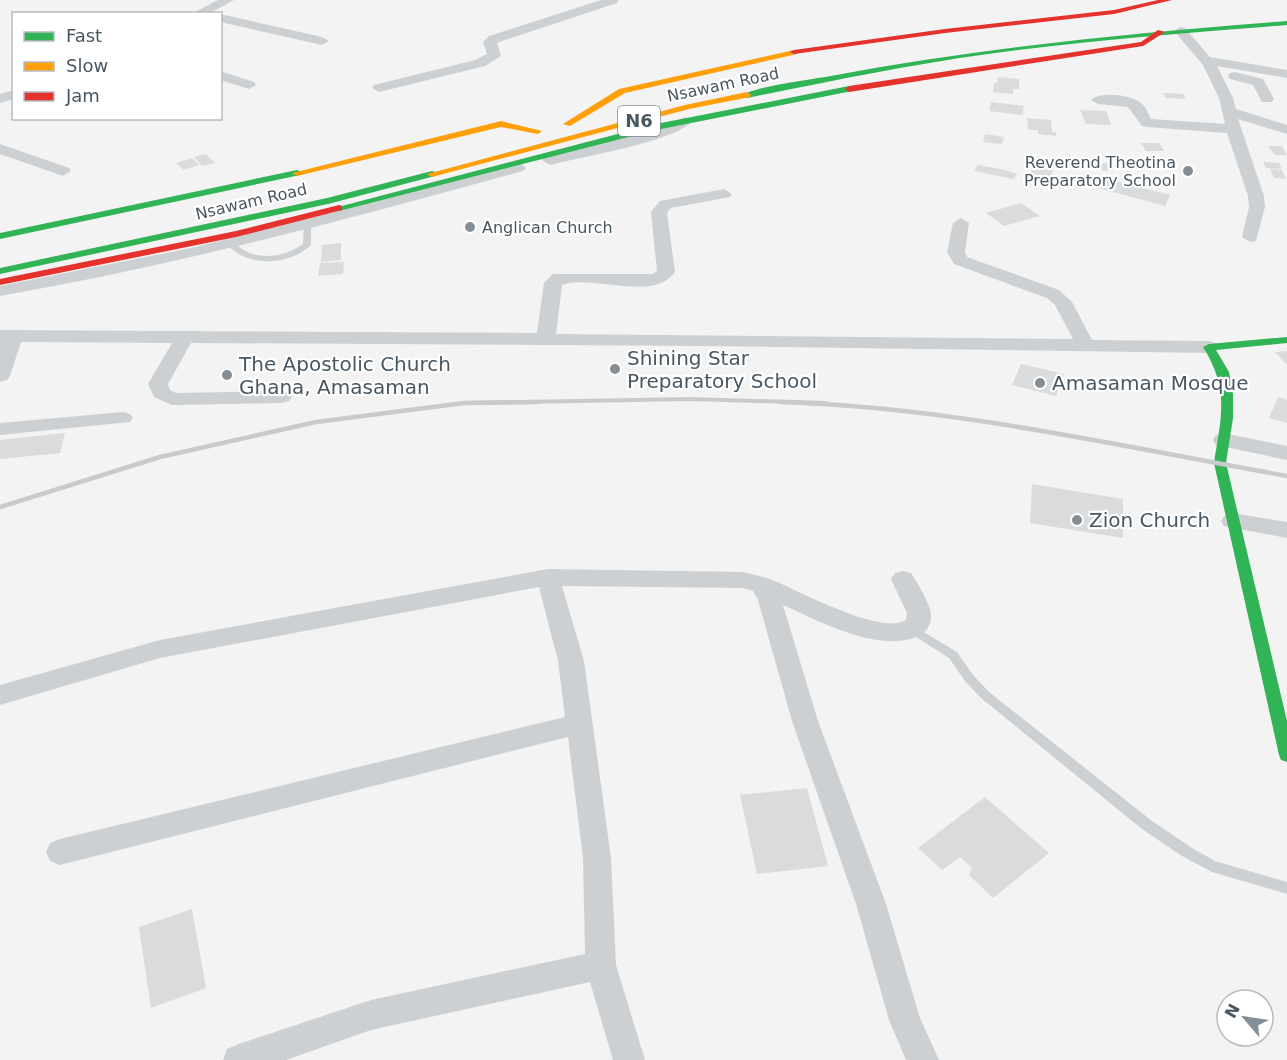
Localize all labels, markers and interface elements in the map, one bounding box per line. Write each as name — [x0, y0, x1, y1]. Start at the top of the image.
legend — [12, 12, 222, 120]
text: Fast — [66, 25, 102, 46]
text: Slow — [66, 55, 108, 76]
street label: Nsawam Road — [665, 63, 781, 106]
text: Jam — [65, 85, 100, 106]
road number: N6 — [618, 106, 660, 136]
place label: Reverend Theotina Preparatory School — [1024, 153, 1176, 190]
marker: Reverend Theotina Preparatory School — [1181, 164, 1195, 178]
street label: Nsawam Road — [194, 179, 309, 224]
place label: Anglican Church — [482, 218, 613, 237]
marker: Anglican Church — [463, 220, 477, 234]
place label: Shining Star Preparatory School — [627, 346, 817, 393]
place label: The Apostolic Church Ghana, Amasaman — [238, 352, 451, 399]
marker: Shining Star Preparatory School — [608, 362, 622, 376]
marker: The Apostolic Church Ghana, Amasaman — [220, 368, 234, 382]
place label: Amasaman Mosque — [1052, 371, 1248, 395]
marker: Amasaman Mosque — [1033, 376, 1047, 390]
place label: Zion Church — [1089, 508, 1210, 532]
marker: Zion Church — [1070, 513, 1084, 527]
north arrow — [1215, 988, 1275, 1048]
text: N — [1221, 1001, 1244, 1021]

